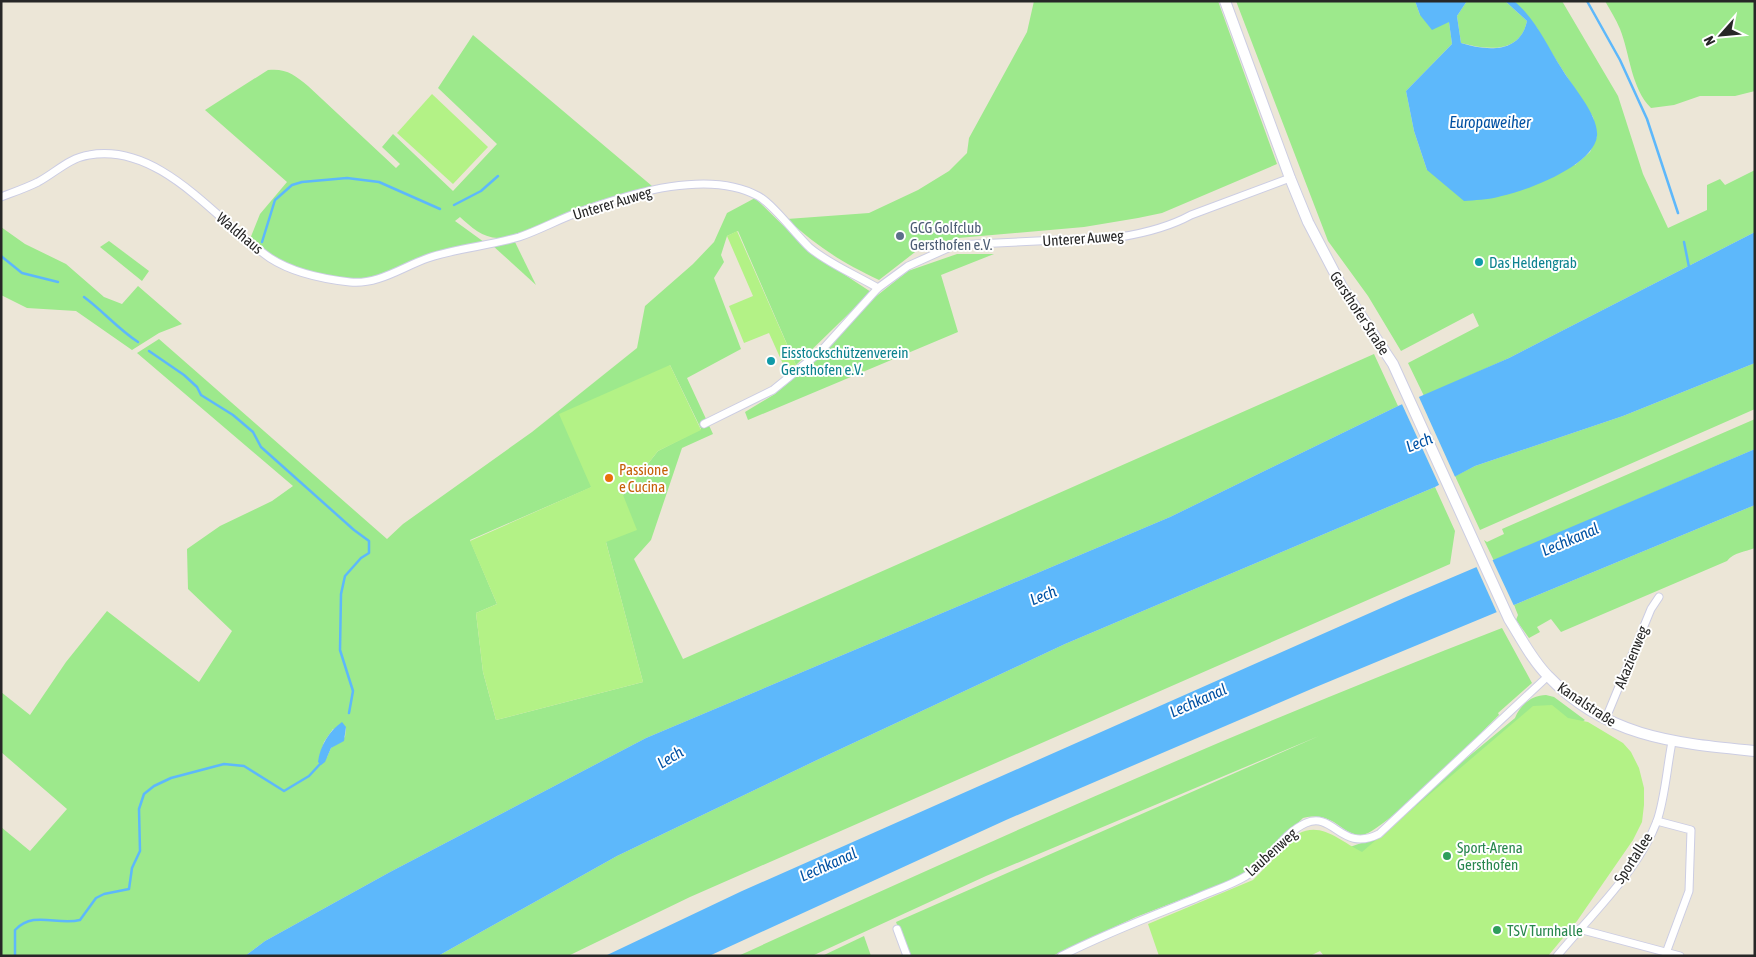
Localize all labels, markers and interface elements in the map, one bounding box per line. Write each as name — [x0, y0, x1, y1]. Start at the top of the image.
north arrow — [1696, 10, 1746, 60]
text: N — [1700, 34, 1718, 48]
water label: Europaweiher — [1449, 113, 1532, 132]
street label: Unterer Auweg — [571, 183, 654, 223]
street label: Waldhaus — [213, 209, 267, 257]
place label: GCG Golfclub Gersthofen e.V. — [910, 219, 993, 253]
street label: Unterer Auweg — [1042, 227, 1125, 249]
marker: GCG Golfclub Gersthofen e.V. — [894, 230, 906, 242]
place label: Das Heldengrab — [1489, 254, 1577, 271]
marker: Das Heldengrab — [1473, 256, 1485, 268]
street label: Gersthofer Straße — [1327, 268, 1393, 358]
place label: Eisstockschützenverein Gersthofen e.V. — [781, 344, 909, 378]
marker: Eisstockschützenverein Gersthofen e.V. — [765, 355, 777, 367]
water label: Lech — [1403, 429, 1435, 455]
place label: Passione e Cucina — [619, 461, 668, 495]
marker: Passione e Cucina — [603, 472, 615, 484]
water label: Lechkanal — [1539, 519, 1601, 559]
water label: Lech — [1027, 582, 1059, 608]
street label: Akazienweg — [1611, 623, 1651, 691]
street label: Kanalstraße — [1555, 678, 1620, 730]
water label: Lechkanal — [1167, 679, 1229, 721]
water label: Lech — [654, 742, 686, 772]
street label: Laubenweg — [1242, 824, 1301, 879]
street label: Sportallee — [1610, 829, 1656, 887]
place label: Sport-Arena Gersthofen — [1457, 839, 1523, 873]
water label: Lechkanal — [797, 843, 859, 885]
marker: Sport-Arena Gersthofen — [1441, 850, 1453, 862]
place label: TSV Turnhalle — [1507, 922, 1583, 939]
marker: TSV Turnhalle — [1491, 924, 1503, 936]

